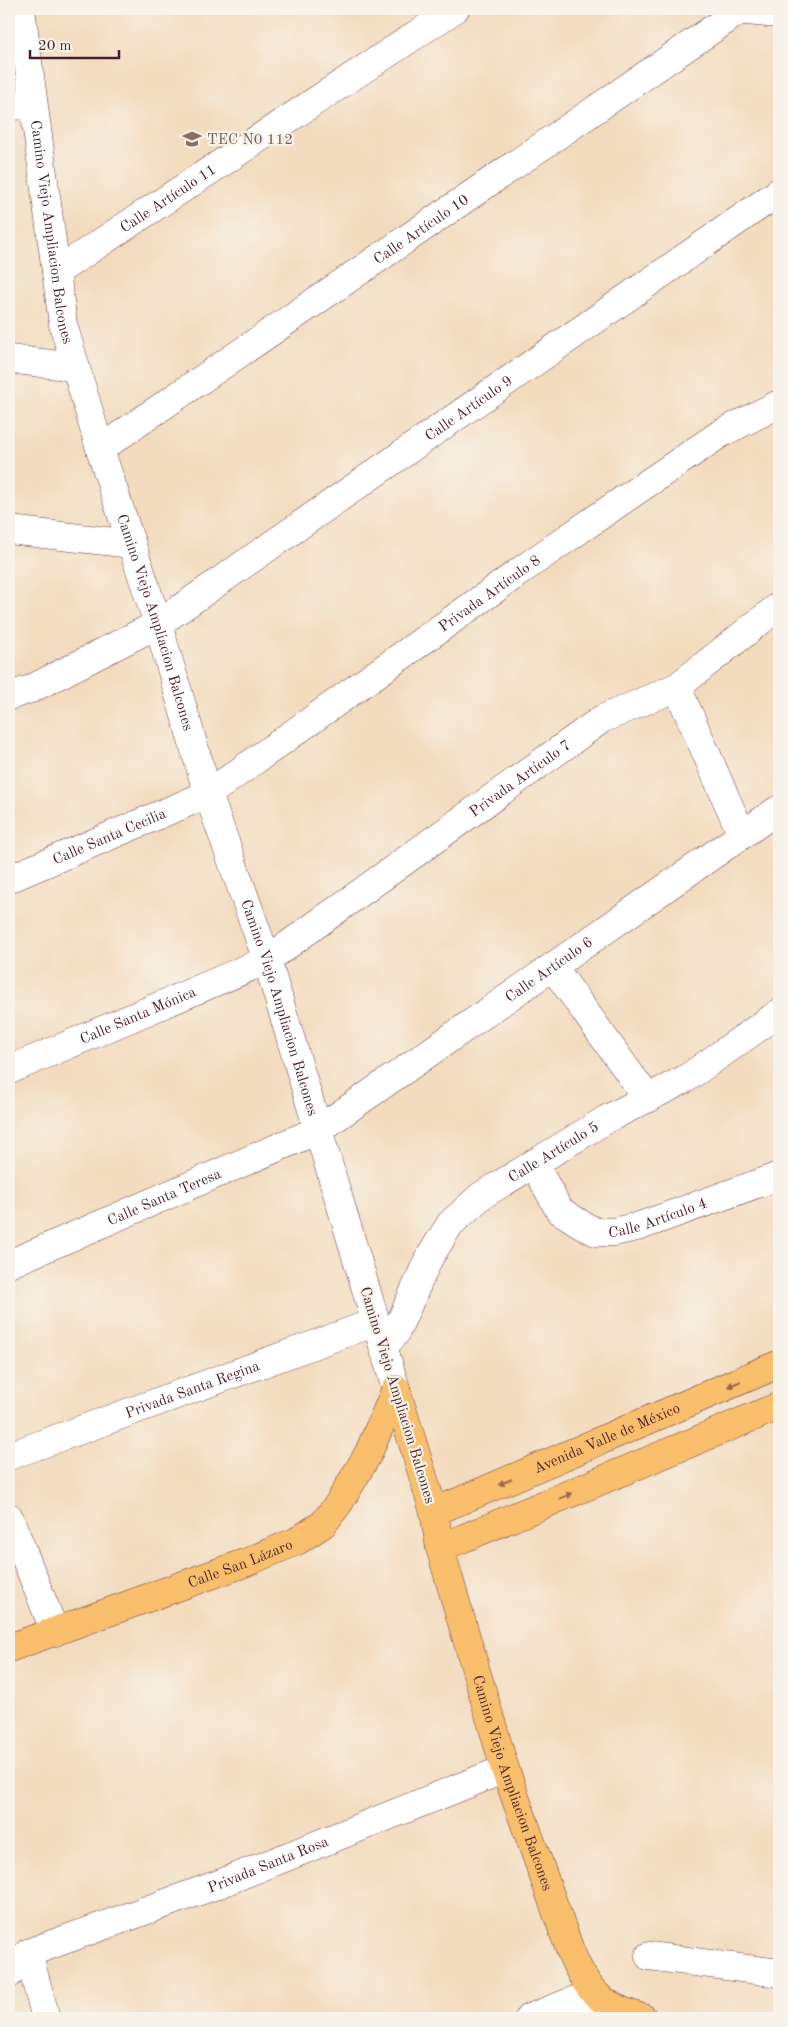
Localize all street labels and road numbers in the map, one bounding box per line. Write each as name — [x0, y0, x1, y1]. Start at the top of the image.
street label: Camino Viejo Ampliacion Balcones — [27, 119, 74, 346]
street label: Calle Artículo 11 — [118, 163, 219, 236]
street label: Calle Artículo 10 — [372, 193, 472, 268]
street label: Calle Artículo 9 — [423, 374, 516, 445]
street label: Camino Viejo Ampliacion Balcones — [113, 512, 195, 733]
street label: Privada Artículo 8 — [437, 553, 544, 636]
street label: Privada Artículo 7 — [467, 738, 574, 821]
street label: Calle Santa Cecilia — [51, 807, 169, 868]
street label: Camino Viejo Ampliacion Balcones — [237, 898, 319, 1118]
street label: Calle Artículo 6 — [503, 935, 596, 1006]
street label: Calle Santa Mónica — [78, 985, 199, 1048]
street label: Calle Artículo 5 — [506, 1120, 602, 1186]
street label: Calle Santa Teresa — [106, 1167, 224, 1229]
street label: Calle Artículo 4 — [608, 1197, 709, 1241]
street label: Camino Viejo Ampliacion Balcones — [356, 1285, 437, 1506]
street label: Privada Santa Regina — [123, 1359, 262, 1422]
street label: Avenida Valle de México — [532, 1401, 683, 1477]
street label: Calle San Lázaro — [186, 1538, 295, 1592]
street label: Camino Viejo Ampliacion Balcones — [469, 1674, 554, 1893]
street label: Privada Santa Rosa — [206, 1835, 331, 1896]

